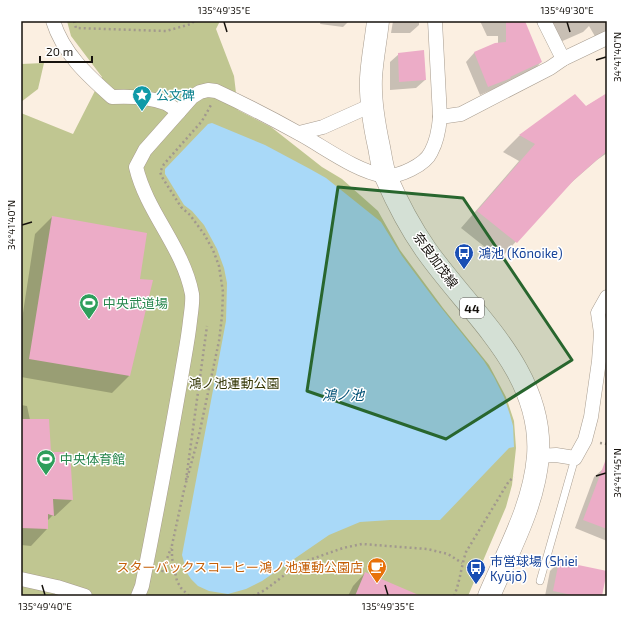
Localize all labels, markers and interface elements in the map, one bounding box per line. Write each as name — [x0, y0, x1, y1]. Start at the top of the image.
text: 135°49'35"E — [198, 4, 251, 16]
text: 135°49'30"E — [540, 4, 594, 16]
text: 34°41'40"N — [611, 32, 623, 82]
scale bar — [40, 38, 92, 64]
text: 20 m — [46, 44, 73, 58]
place icon: 公文碑 — [131, 84, 153, 112]
place label: 公文碑 — [156, 87, 195, 103]
text: 34°41'40"N — [5, 200, 17, 250]
street label: 奈良加茂線 — [410, 229, 462, 291]
bus stop icon: 鴻池 (Kōnoike) — [453, 242, 475, 270]
place label: 鴻池 (Kōnoike) — [478, 245, 563, 261]
sports icon: 中央武道場 — [78, 292, 100, 320]
place label: 中央武道場 — [103, 295, 168, 311]
road number: 44 — [460, 298, 484, 318]
park label: 鴻ノ池運動公園 — [188, 375, 280, 391]
water label: 鴻ノ池 — [322, 386, 366, 403]
sports icon: 中央体育館 — [35, 448, 57, 476]
text: 34°41'45"N — [611, 448, 623, 498]
place label: 中央体育館 — [60, 451, 125, 467]
place label: 市営球場 (Shiei Kyūjō) — [490, 553, 578, 584]
cafe icon: スターバックスコーヒー鴻ノ池運動公園店 — [366, 556, 388, 584]
bus stop icon: 市営球場 (Shiei Kyūjō) — [465, 557, 487, 585]
place label: スターバックスコーヒー鴻ノ池運動公園店 — [117, 559, 363, 575]
text: 135°49'40"E — [18, 600, 72, 612]
text: 135°49'35"E — [362, 600, 415, 612]

